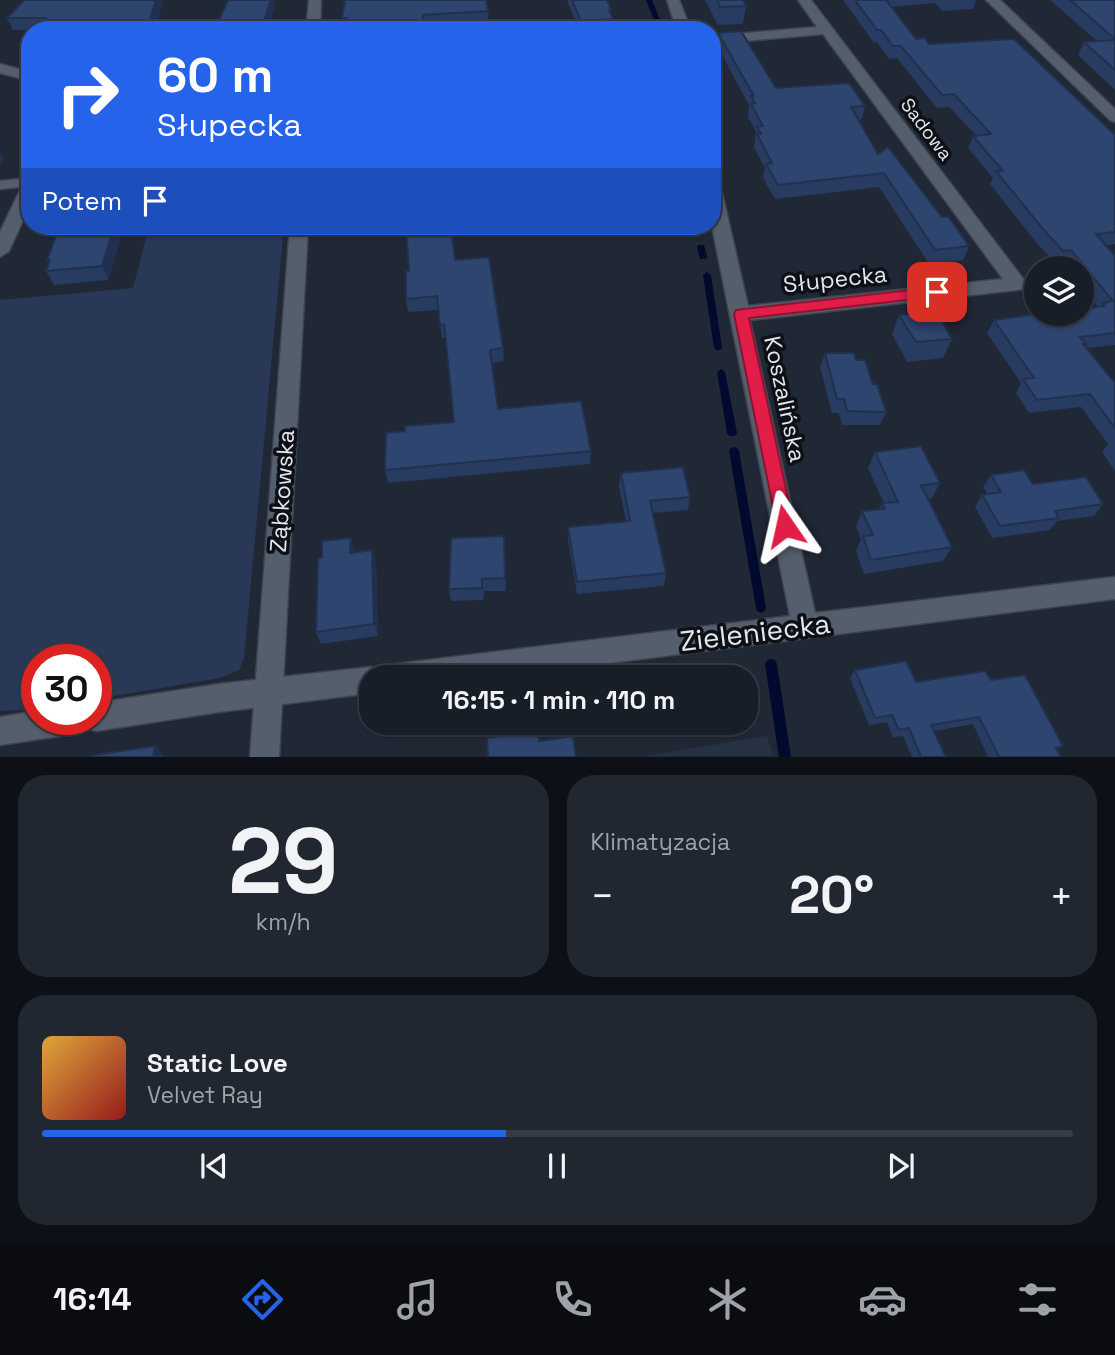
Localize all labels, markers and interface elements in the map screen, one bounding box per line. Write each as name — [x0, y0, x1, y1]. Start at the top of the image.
text: 60 m — [157, 44, 273, 106]
icon: right — [42, 49, 133, 140]
street label: Sadowa — [895, 93, 958, 166]
text: Słupecka — [157, 105, 302, 145]
icon: arrive — [136, 182, 174, 220]
text: Potem — [42, 184, 122, 218]
map controls — [1024, 256, 1094, 326]
button: layers — [1024, 256, 1094, 326]
street label: Słupecka — [782, 259, 888, 299]
pin — [907, 262, 967, 322]
icon: arrive — [918, 273, 956, 311]
street label: Koszalińska — [757, 333, 813, 465]
street label: Ząbkowska — [263, 429, 301, 553]
position arrow — [748, 489, 822, 563]
street label: Zieleniecka — [678, 605, 832, 659]
speed limit sign: 30 — [21, 644, 112, 735]
text: 16:15 · 1 min · 110 m — [442, 683, 675, 717]
text: 29 — [228, 803, 338, 920]
text: Klimatyzacja — [591, 827, 730, 857]
text: 20° — [789, 862, 874, 928]
text: − — [591, 872, 614, 920]
text: + — [1049, 872, 1073, 920]
text: km/h — [256, 907, 311, 937]
text: Static Love — [147, 1046, 288, 1080]
text: Velvet Ray — [147, 1080, 263, 1110]
icon: previous — [195, 1147, 233, 1185]
icon: pause — [538, 1147, 576, 1185]
icon: next — [882, 1147, 920, 1185]
icon: directions — [238, 1275, 287, 1324]
icon: music — [393, 1275, 442, 1324]
icon: phone — [548, 1275, 597, 1324]
icon: climate — [703, 1275, 752, 1324]
icon: car — [858, 1275, 907, 1324]
icon: filters — [1013, 1275, 1062, 1324]
text: 16:14 — [53, 1279, 132, 1319]

